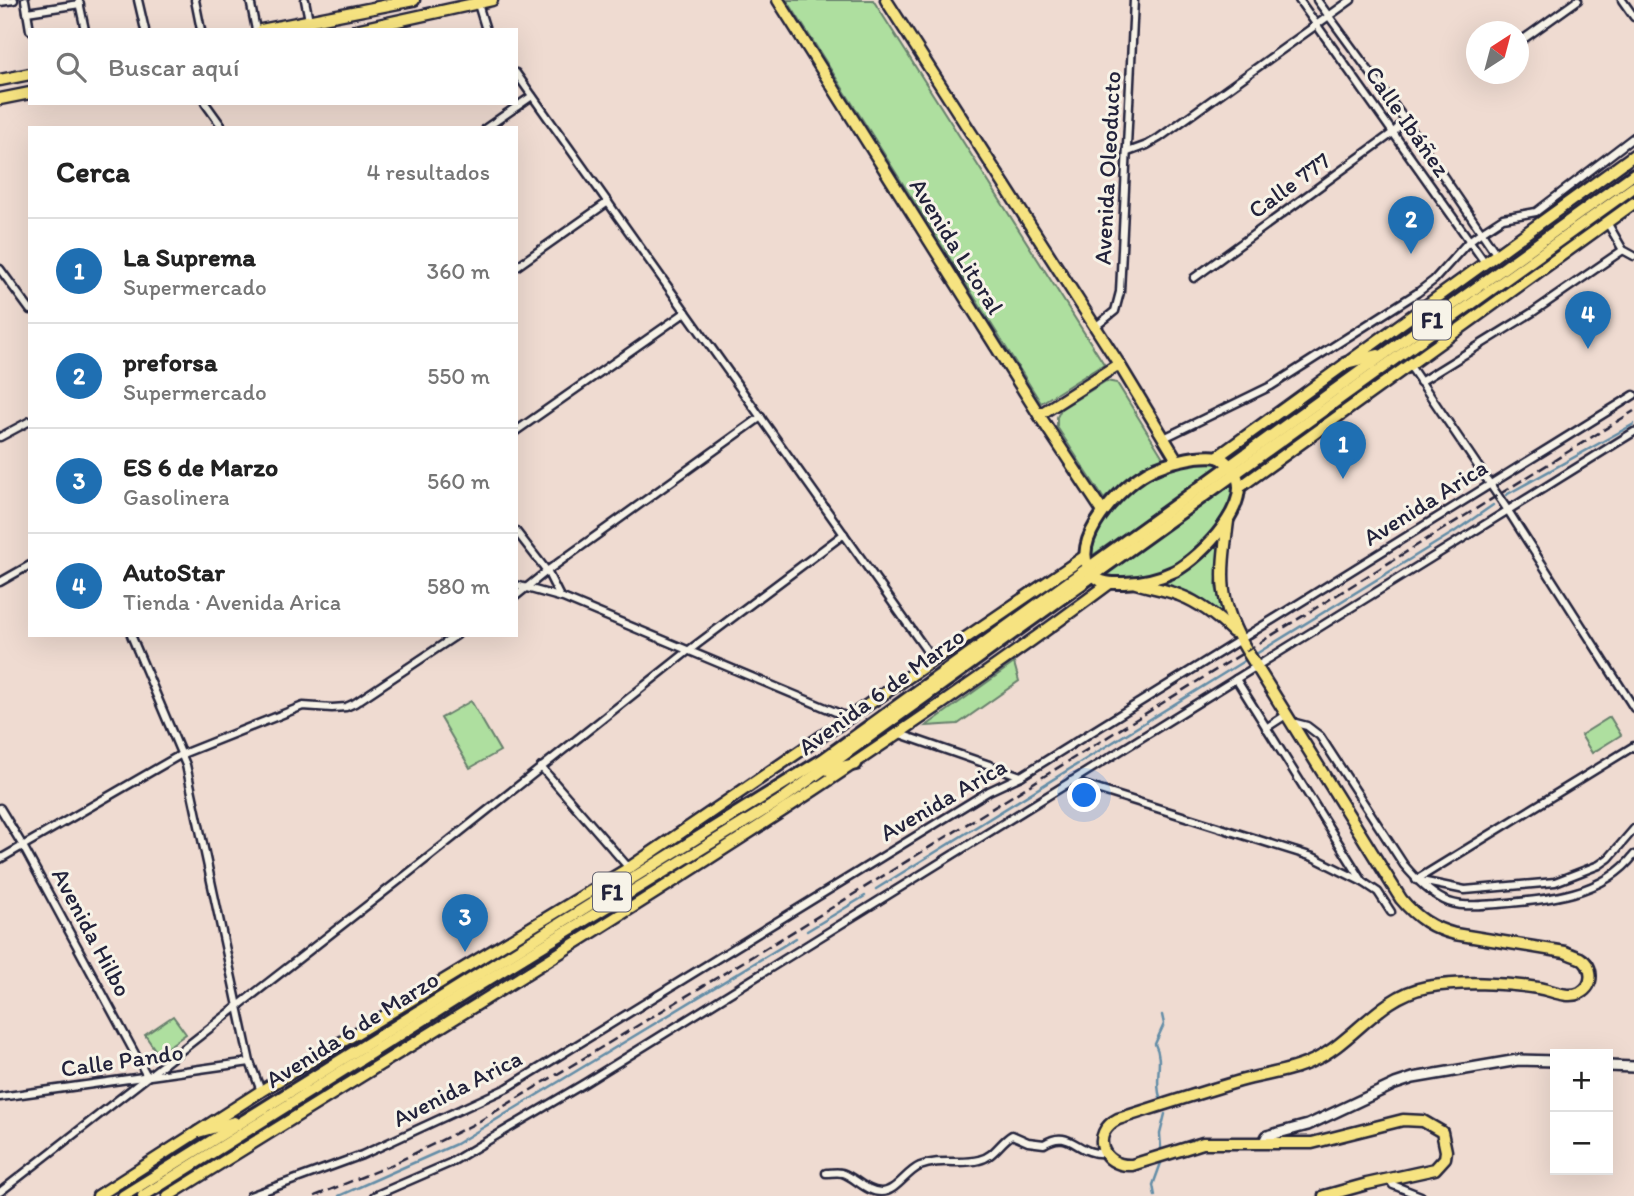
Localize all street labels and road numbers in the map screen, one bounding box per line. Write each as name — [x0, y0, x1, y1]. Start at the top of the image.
street label: Calle Ibáñez — [1359, 60, 1457, 182]
street label: Avenida Oleoducto — [1087, 70, 1127, 266]
street label: Calle 777 — [1242, 146, 1336, 224]
street label: Avenida Litoral — [904, 172, 1011, 320]
road number: F1 — [1413, 300, 1451, 340]
street label: Avenida Arica — [1357, 452, 1493, 552]
street label: Avenida 6 de Marzo — [792, 621, 970, 761]
street label: Avenida Arica — [875, 751, 1012, 847]
street label: Avenida Hilbo — [46, 863, 138, 1001]
road number: F1 — [593, 872, 631, 912]
street label: Avenida 6 de Marzo — [260, 964, 444, 1094]
street label: Calle Pando — [59, 1037, 185, 1083]
street label: Avenida Arica — [388, 1043, 527, 1133]

